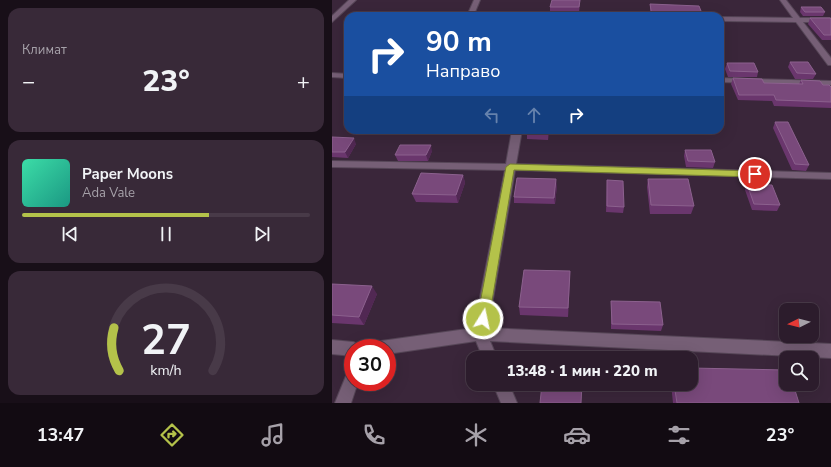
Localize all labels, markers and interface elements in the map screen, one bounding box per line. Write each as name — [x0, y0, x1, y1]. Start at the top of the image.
text: 90 m — [426, 23, 492, 61]
icon: right — [360, 28, 412, 80]
text: Климат — [22, 41, 67, 59]
text: Направо — [426, 59, 500, 83]
text: 23° — [142, 61, 190, 102]
text: − — [22, 67, 35, 97]
text: + — [297, 67, 310, 97]
icon: left — [481, 104, 503, 126]
icon: ahead — [523, 104, 545, 126]
icon: right — [565, 104, 587, 126]
pin — [738, 157, 772, 191]
icon: arrive — [744, 163, 766, 185]
text: Paper Moons — [82, 164, 173, 184]
text: Ada Vale — [82, 184, 135, 202]
icon: previous — [59, 223, 81, 245]
icon: pause — [155, 223, 177, 245]
icon: next — [251, 223, 273, 245]
position arrow — [462, 298, 504, 340]
north arrow — [779, 303, 819, 343]
map controls — [779, 303, 819, 391]
text: 27 — [141, 312, 191, 369]
speed limit sign: 30 — [344, 339, 396, 391]
button: search — [779, 351, 819, 391]
text: km/h — [150, 361, 182, 380]
text: 13:48 · 1 мин · 220 m — [506, 361, 658, 381]
icon: directions — [158, 421, 186, 449]
icon: music — [259, 421, 287, 449]
icon: phone — [360, 421, 388, 449]
icon: climate — [462, 421, 490, 449]
icon: car — [563, 421, 591, 449]
icon: filters — [665, 421, 693, 449]
text: 13:47 — [37, 423, 84, 447]
text: 23° — [766, 423, 794, 447]

